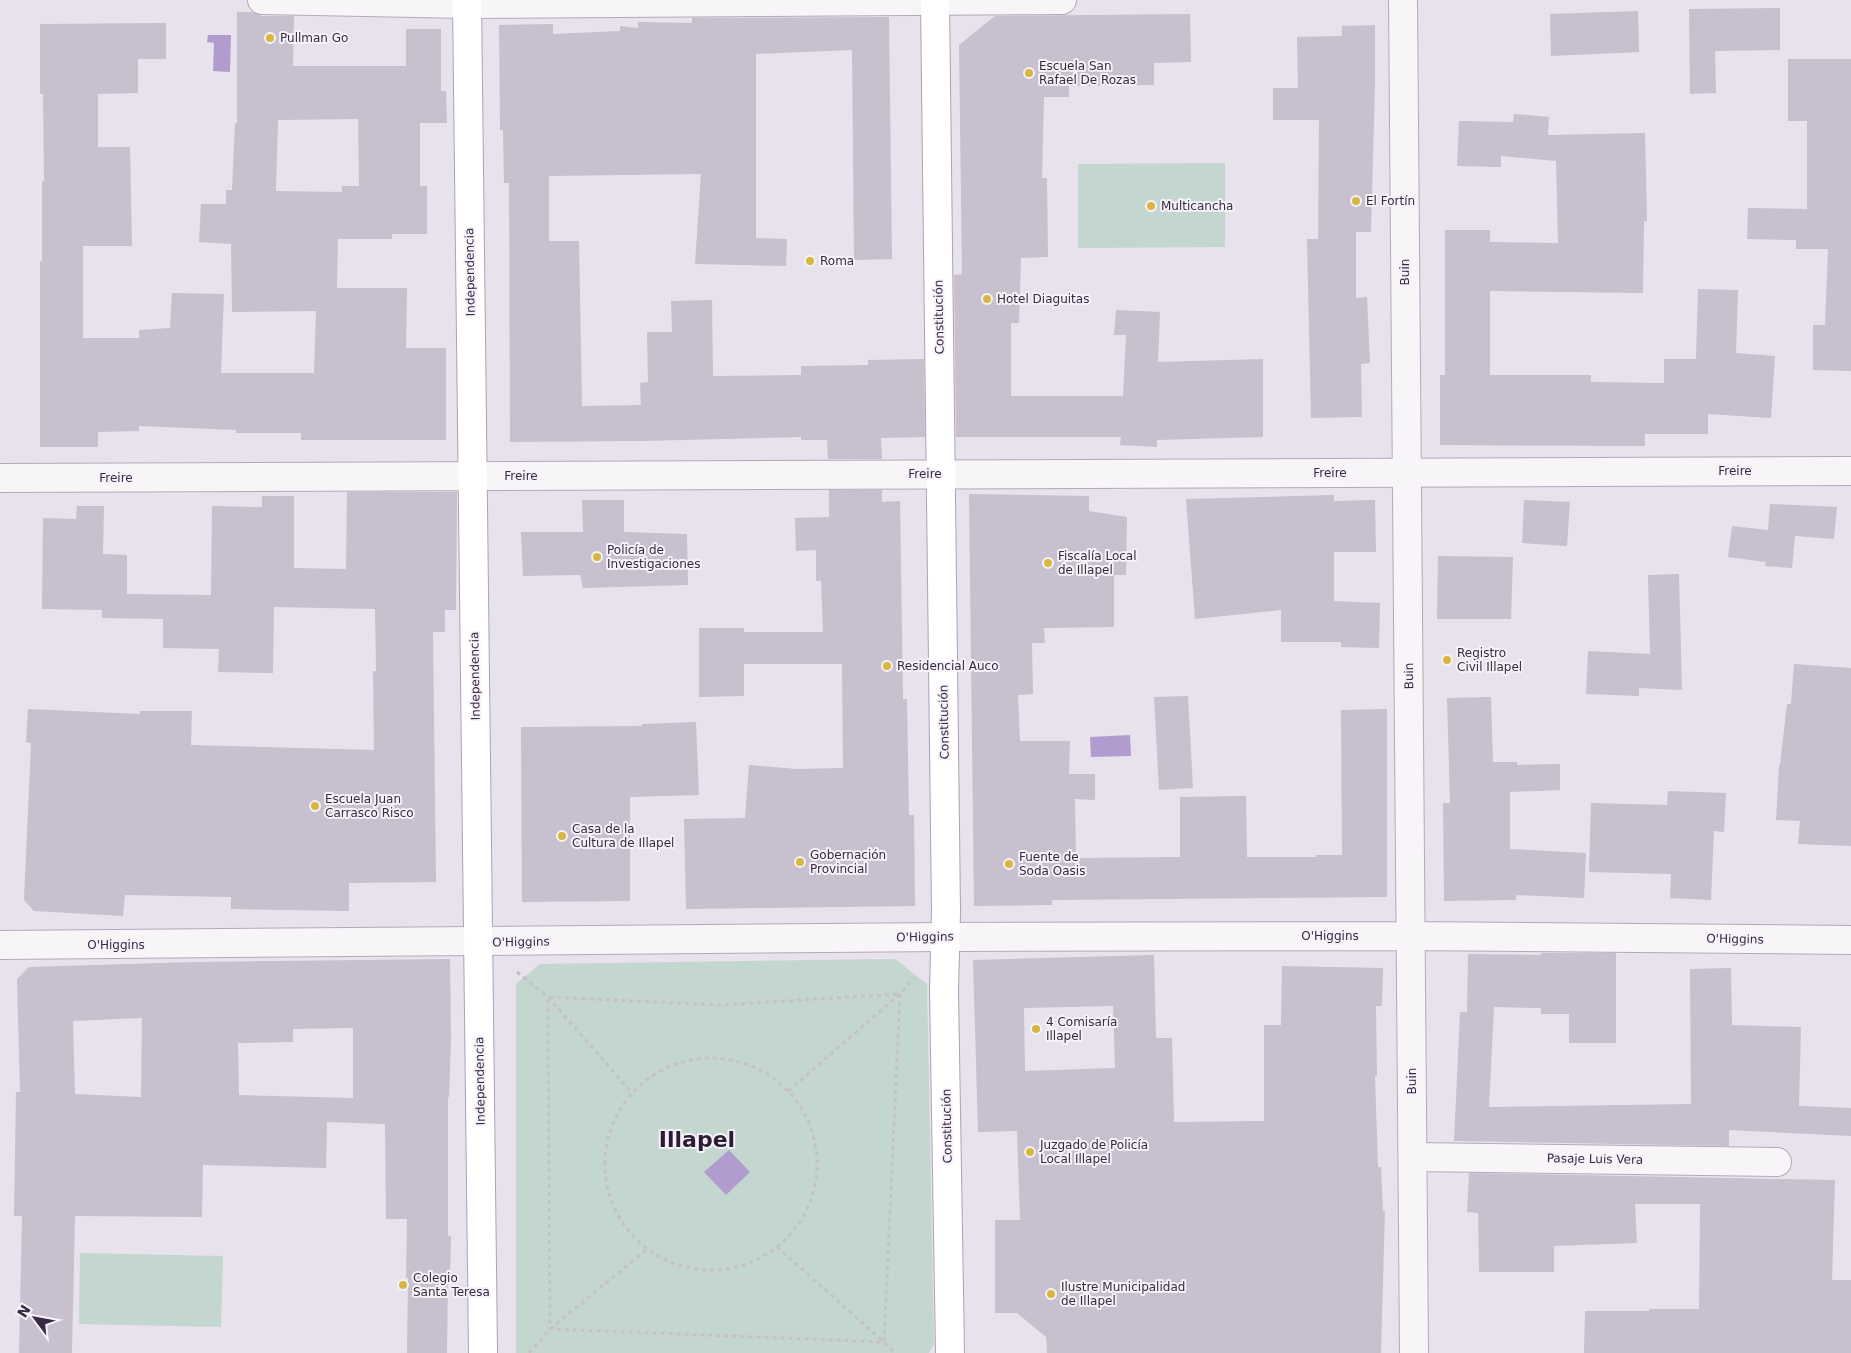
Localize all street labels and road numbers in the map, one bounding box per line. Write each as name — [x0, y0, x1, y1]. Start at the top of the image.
street label: Independencia — [462, 228, 478, 316]
street label: Buin — [1398, 259, 1412, 285]
street label: Constitución — [931, 279, 947, 355]
street label: Freire — [1718, 464, 1752, 478]
street label: Freire — [1313, 466, 1347, 480]
street label: Freire — [908, 467, 942, 481]
street label: Freire — [504, 469, 538, 483]
street label: Freire — [99, 471, 133, 485]
street label: Independencia — [467, 632, 483, 720]
street label: Buin — [1402, 662, 1416, 690]
street label: Constitución — [936, 684, 952, 760]
street label: O'Higgins — [896, 929, 954, 945]
street label: O'Higgins — [1301, 929, 1359, 943]
street label: O'Higgins — [1706, 931, 1764, 947]
street label: O'Higgins — [492, 934, 550, 950]
street label: O'Higgins — [87, 938, 145, 952]
street label: Independencia — [472, 1037, 488, 1125]
street label: Buin — [1405, 1068, 1419, 1094]
street label: Constitución — [939, 1088, 955, 1164]
street label: Pasaje Luis Vera — [1547, 1151, 1643, 1167]

